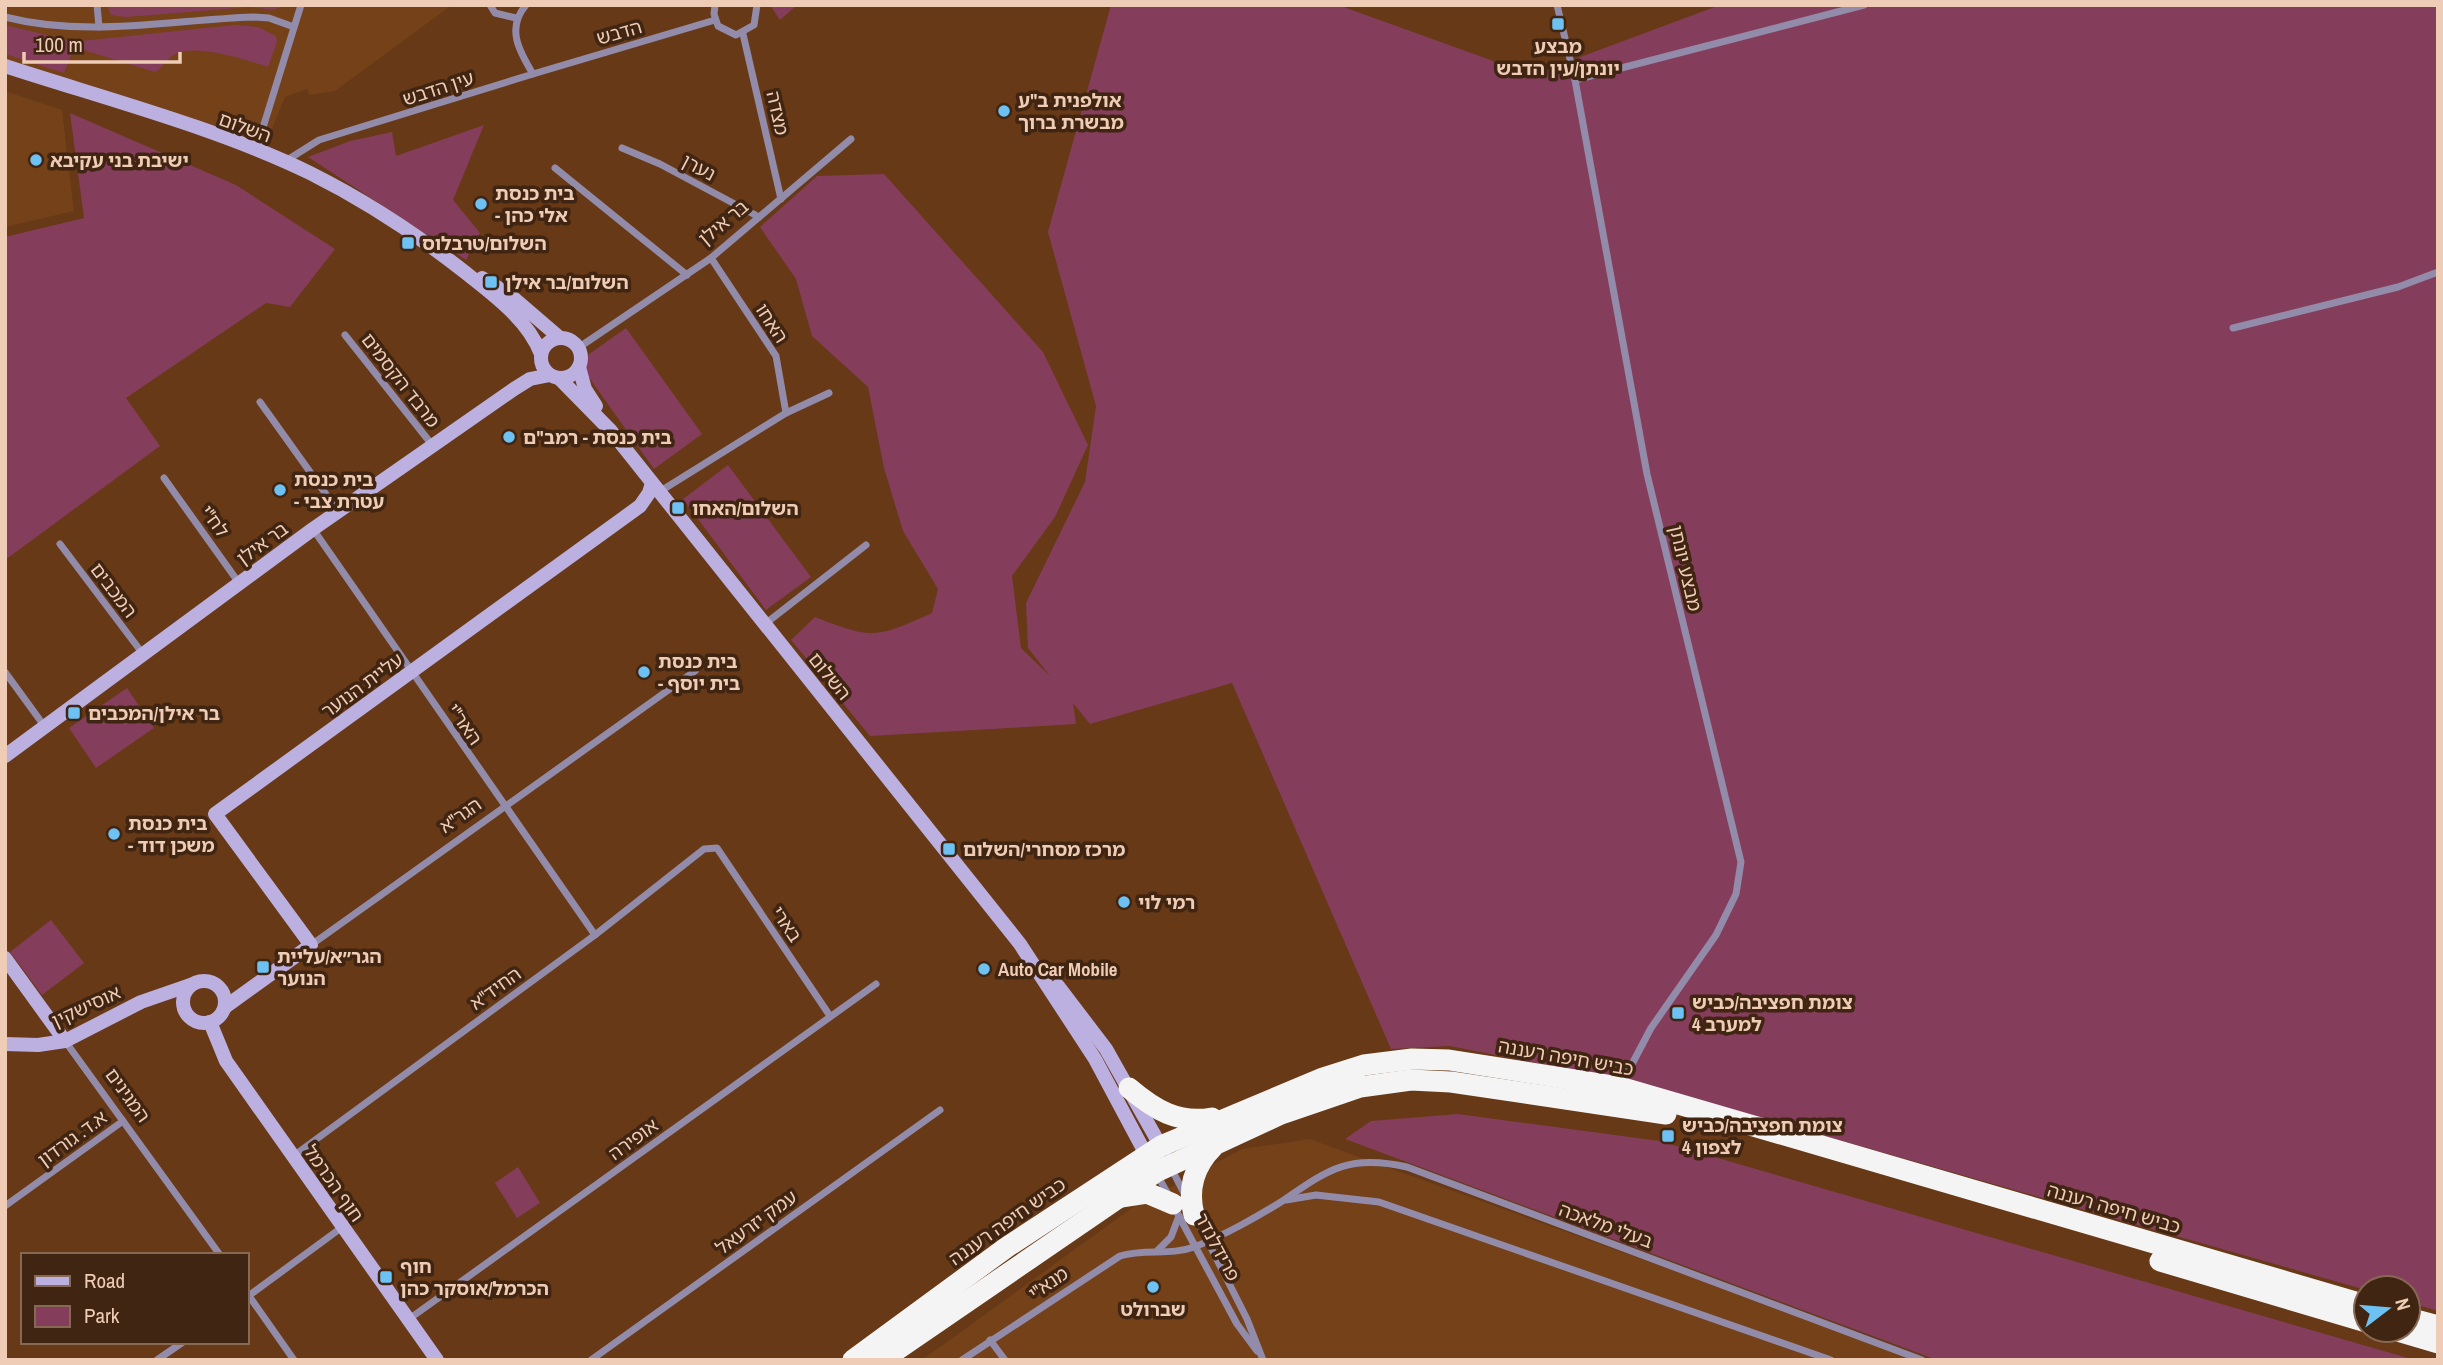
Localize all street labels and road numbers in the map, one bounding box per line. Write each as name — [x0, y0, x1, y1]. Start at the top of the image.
street label: הדבש — [593, 13, 645, 51]
street label: עין הדבש — [399, 64, 477, 112]
street label: מצדה — [760, 88, 796, 138]
street label: השלום — [215, 106, 275, 148]
street label: נערן — [678, 147, 720, 187]
street label: בר אילן — [692, 193, 754, 251]
street label: האחו — [750, 298, 794, 348]
street label: מרבד הקסמים — [356, 327, 446, 433]
street label: לח"י — [195, 500, 235, 542]
street label: בר אילן — [231, 515, 293, 571]
street label: מבצע יונתן — [1664, 523, 1708, 613]
street label: המכבים — [85, 557, 143, 623]
street label: עליית הנוער — [316, 646, 408, 724]
street label: השלום — [803, 647, 857, 705]
street label: האר"י — [441, 698, 489, 750]
street label: הגר"א — [433, 791, 487, 839]
street label: בארי — [765, 901, 809, 947]
street label: החיד"א — [464, 960, 526, 1016]
street label: אוסישקין — [47, 979, 125, 1033]
street label: כביש חיפה רעננה — [1496, 1032, 1636, 1082]
street label: המגינים — [99, 1062, 157, 1128]
street label: א.ד. גורדון — [32, 1104, 112, 1172]
street label: אופירה — [603, 1112, 663, 1166]
street label: חוף הכרמל — [298, 1139, 370, 1227]
street label: כביש חיפה רעננה — [943, 1171, 1071, 1271]
street label: כביש חיפה רעננה — [2044, 1177, 2184, 1239]
street label: עמק יזרעאל — [710, 1184, 802, 1260]
street label: בעלי מלאכה — [1555, 1196, 1657, 1254]
street label: פרידלנדר — [1189, 1208, 1247, 1286]
street label: מנא"י — [1023, 1260, 1073, 1306]

